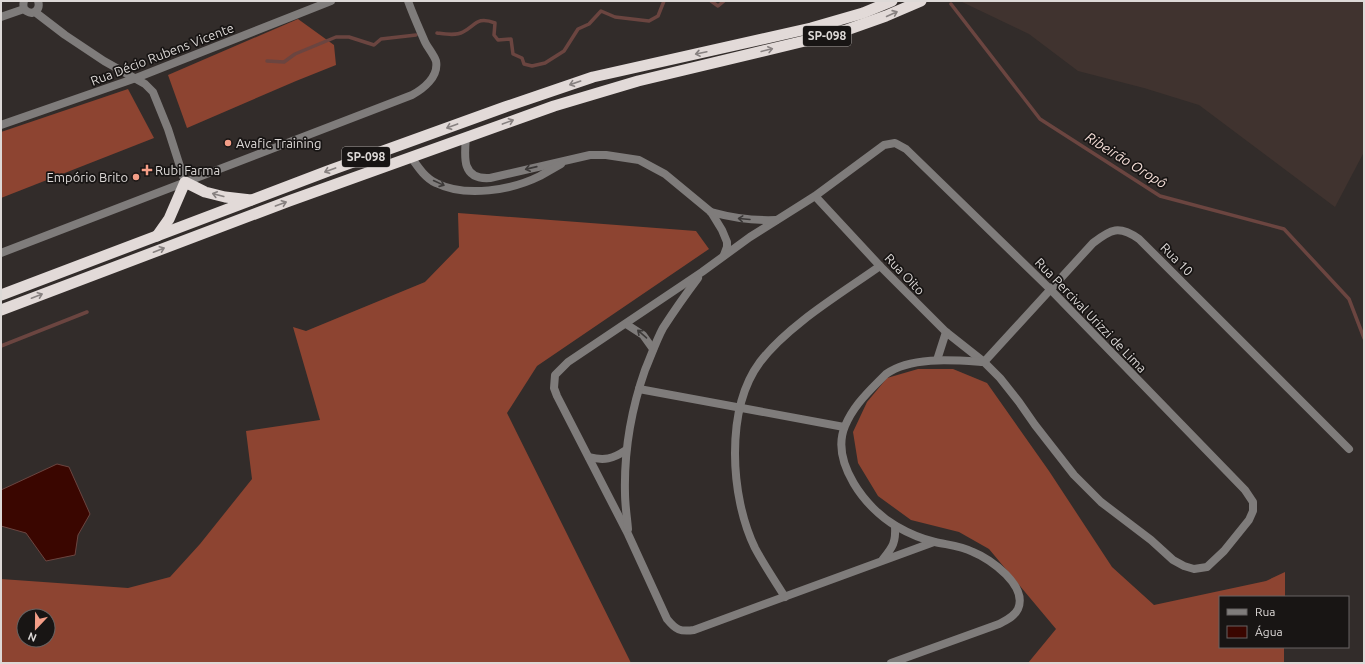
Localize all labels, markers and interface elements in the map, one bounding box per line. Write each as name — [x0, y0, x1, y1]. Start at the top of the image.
one-way arrow — [885, 9, 897, 17]
street label: Rua Décio Rubens Vicente — [88, 20, 236, 88]
road number: SP-098 — [803, 26, 851, 46]
one-way arrow — [761, 46, 774, 54]
one-way arrow — [695, 50, 708, 58]
one-way arrow — [569, 80, 581, 88]
one-way arrow — [502, 118, 515, 125]
one-way arrow — [446, 123, 459, 130]
water label: Ribeirão Oropô — [1083, 129, 1170, 192]
place label: Avafic Training — [236, 136, 321, 150]
marker: Avafic Training — [223, 138, 233, 148]
road number: SP-098 — [342, 147, 390, 167]
place label: Rubi Farma — [155, 163, 220, 177]
marker: Rubi Farma — [142, 165, 152, 175]
one-way arrow — [525, 165, 538, 172]
one-way arrow — [324, 167, 336, 175]
place label: Empório Brito — [47, 170, 128, 184]
marker: Empório Brito — [131, 172, 141, 182]
one-way arrow — [432, 180, 444, 188]
one-way arrow — [212, 191, 225, 199]
one-way arrow — [274, 200, 286, 208]
one-way arrow — [738, 215, 751, 223]
street label: Rua 10 — [1158, 240, 1196, 278]
one-way arrow — [152, 245, 164, 253]
street label: Rua Oito — [882, 251, 928, 297]
street label: Rua Percival Urizzi de Lima — [1033, 255, 1149, 375]
one-way arrow — [31, 292, 43, 300]
one-way arrow — [636, 330, 647, 339]
legend — [1219, 596, 1349, 648]
text: Rua — [1255, 605, 1276, 618]
north arrow — [16, 608, 56, 648]
text: Água — [1255, 625, 1283, 638]
text: N — [26, 630, 38, 644]

